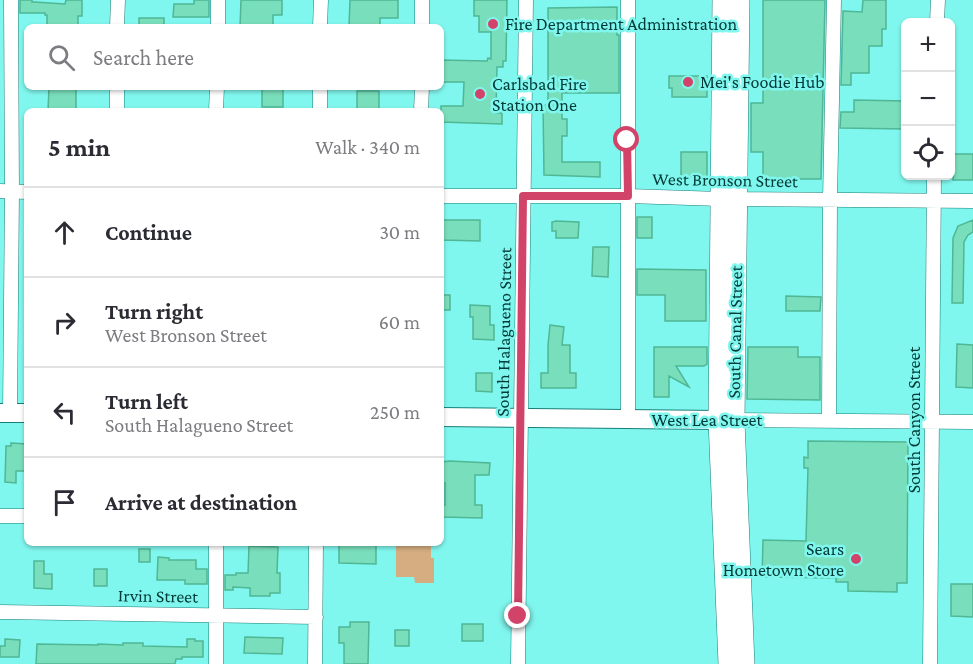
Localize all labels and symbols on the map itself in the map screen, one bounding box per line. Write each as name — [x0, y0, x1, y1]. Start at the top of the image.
place label: Fire Department Administration — [505, 14, 737, 34]
marker: Fire Department Administration — [486, 17, 500, 31]
place label: Mei's Foodie Hub — [700, 72, 825, 92]
place label: Carlsbad Fire Station One — [492, 74, 587, 115]
marker: Mei's Foodie Hub — [681, 75, 695, 89]
marker: Carlsbad Fire Station One — [473, 87, 487, 101]
route start — [613, 126, 639, 152]
street label: West Bronson Street — [652, 169, 799, 191]
street label: South Halagueno Street — [493, 246, 515, 417]
street label: South Canal Street — [724, 264, 746, 399]
street label: South Canyon Street — [904, 346, 924, 493]
street label: West Lea Street — [652, 410, 763, 430]
place label: Sears Hometown Store — [723, 539, 844, 580]
marker: Sears Hometown Store — [849, 552, 863, 566]
street label: Irvin Street — [118, 585, 199, 607]
route end — [504, 602, 530, 628]

